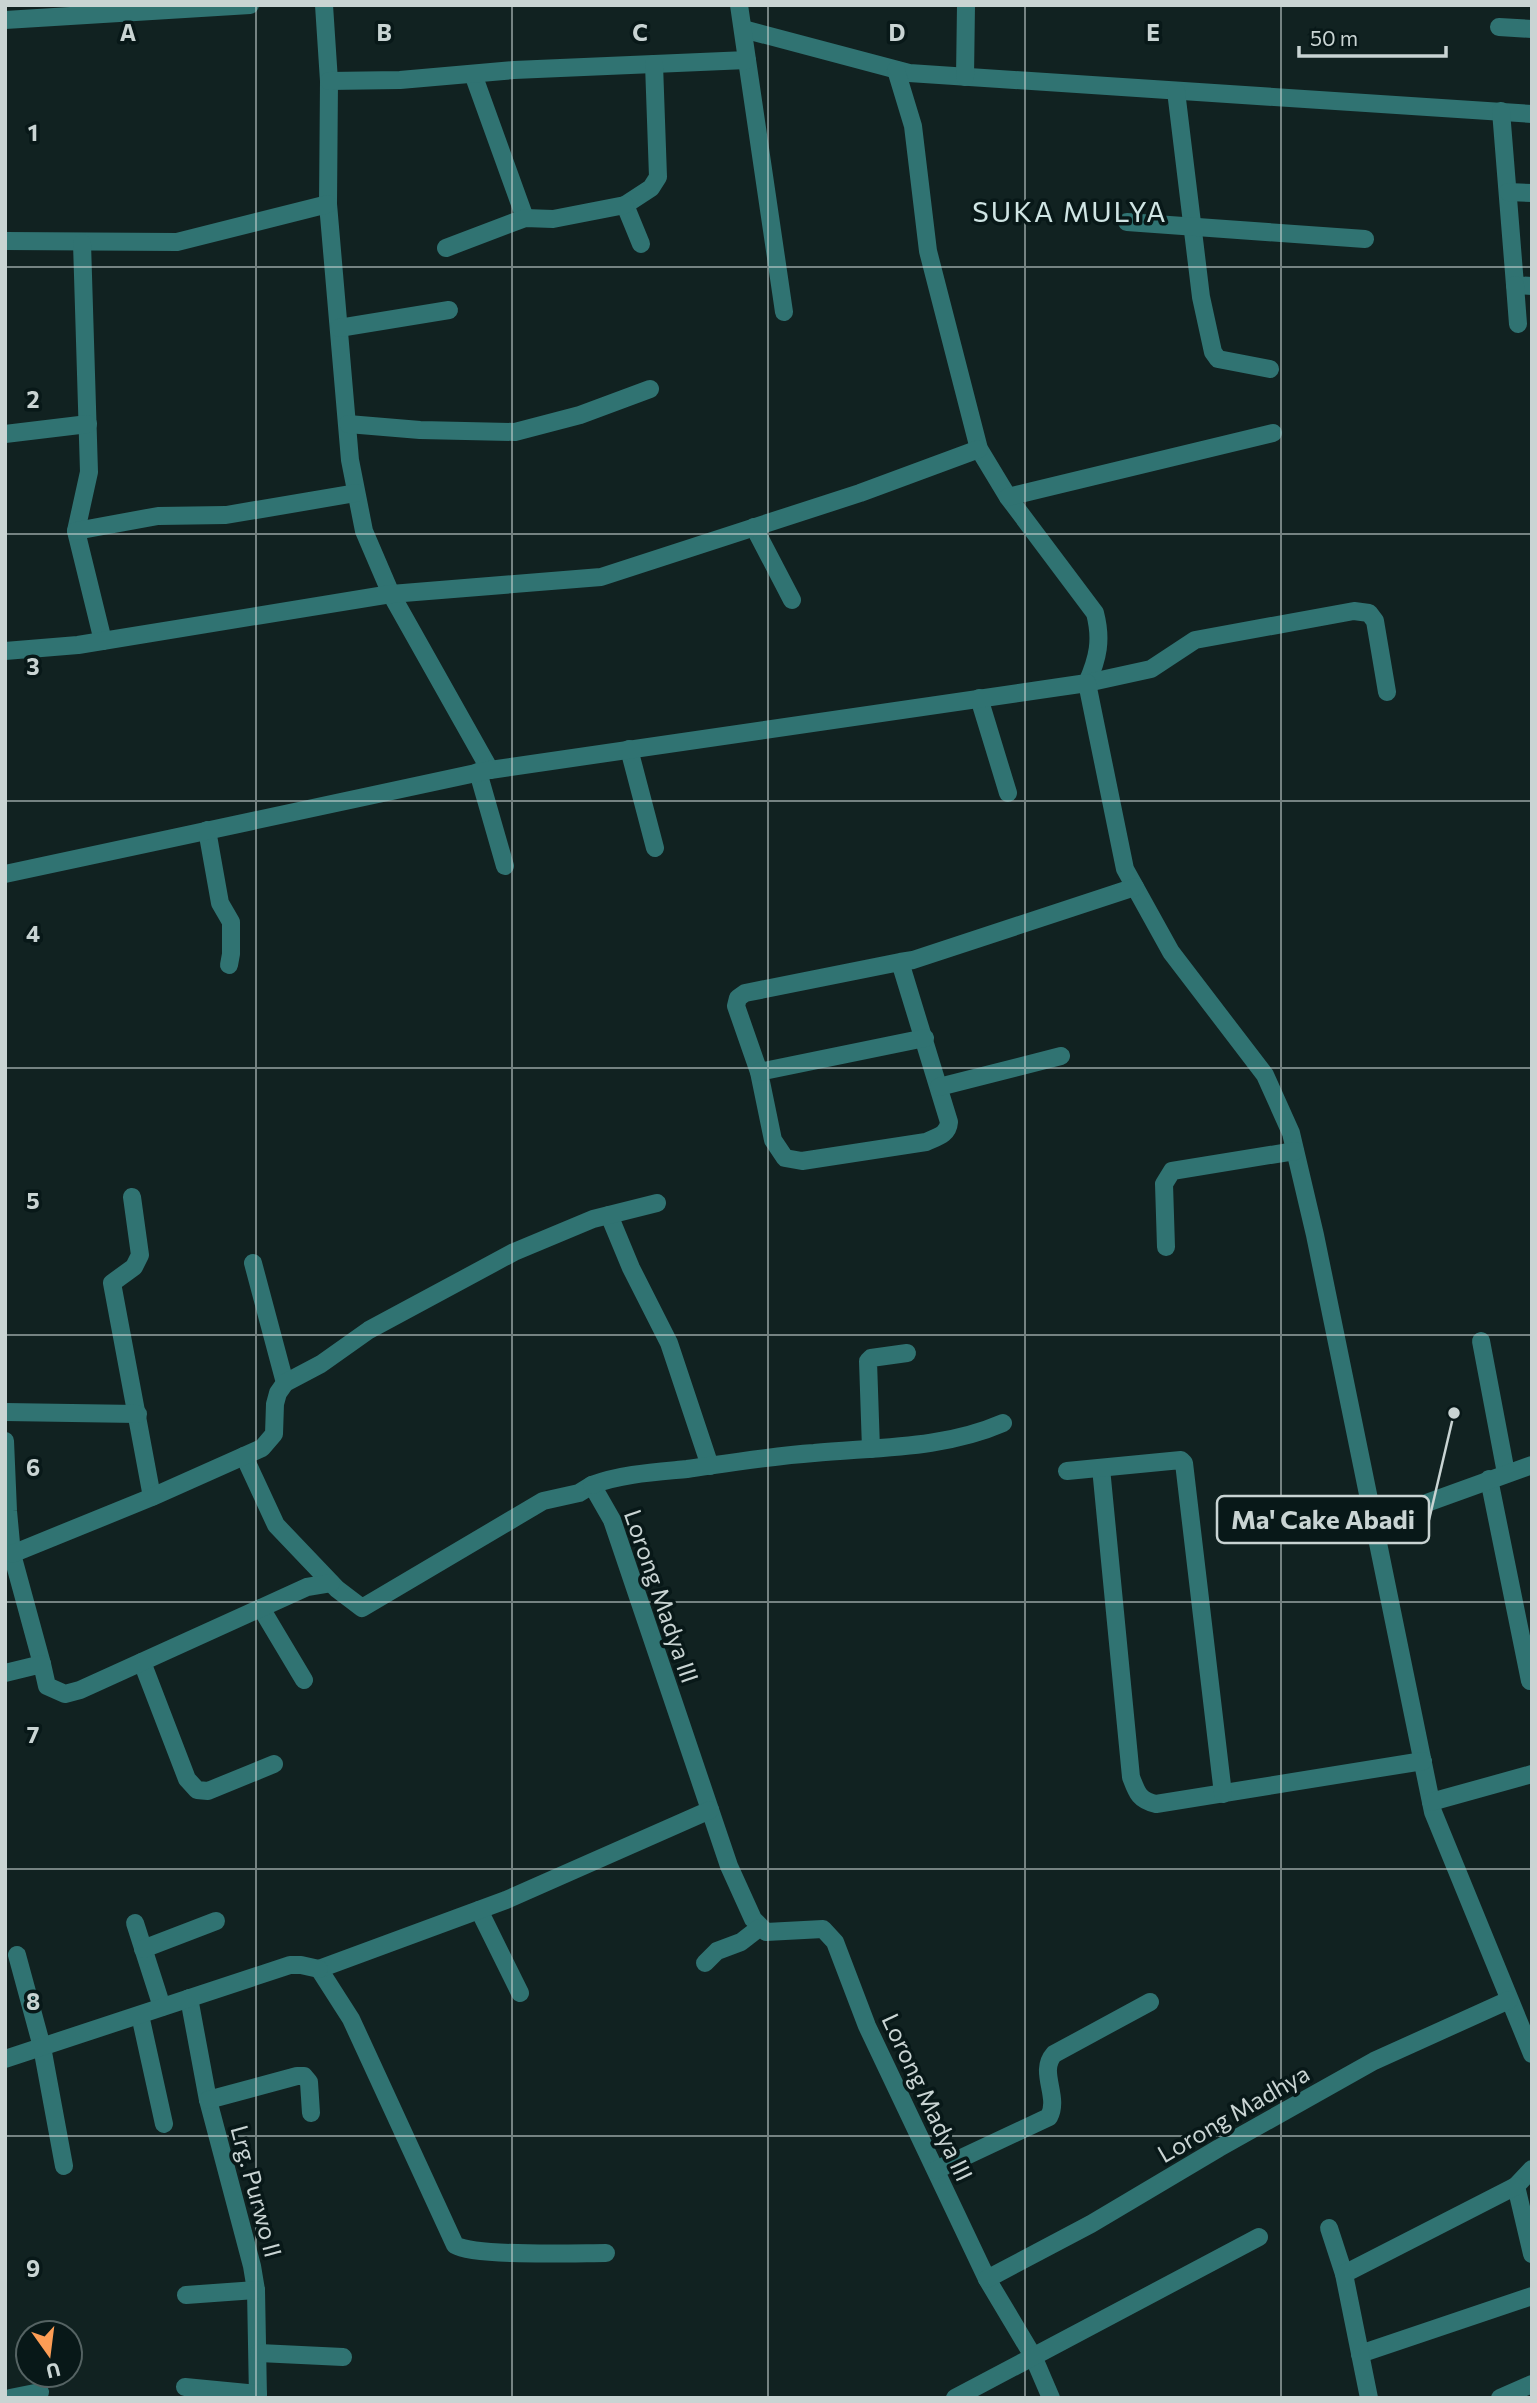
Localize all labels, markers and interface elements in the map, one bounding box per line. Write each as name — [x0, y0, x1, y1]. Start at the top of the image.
scale bar — [1299, 14, 1446, 58]
text: A — [120, 18, 137, 46]
text: B — [376, 18, 392, 46]
text: C — [632, 18, 648, 46]
text: D — [889, 18, 906, 46]
text: E — [1146, 18, 1160, 46]
text: 50 m — [1310, 25, 1358, 50]
text: 1 — [28, 118, 38, 146]
district label: SUKA MULYA — [972, 194, 1168, 228]
text: 2 — [26, 385, 40, 413]
text: 3 — [26, 652, 40, 680]
text: 4 — [26, 919, 40, 947]
text: 5 — [26, 1186, 40, 1214]
text: 6 — [26, 1453, 40, 1481]
callout: Ma' Cake Abadi — [1217, 1496, 1429, 1543]
text: Ma' Cake Abadi — [1231, 1503, 1415, 1534]
street label: Lorong Madya III — [619, 1505, 705, 1687]
text: 7 — [27, 1720, 39, 1748]
text: 8 — [26, 1987, 40, 2015]
street label: Lorong Madya III — [876, 2009, 980, 2185]
street label: Lorong Madhya — [1152, 2058, 1314, 2168]
street label: Lrg. Purwo II — [225, 2122, 289, 2260]
text: 9 — [26, 2254, 40, 2282]
north arrow — [14, 2319, 84, 2389]
text: U — [44, 2358, 63, 2384]

